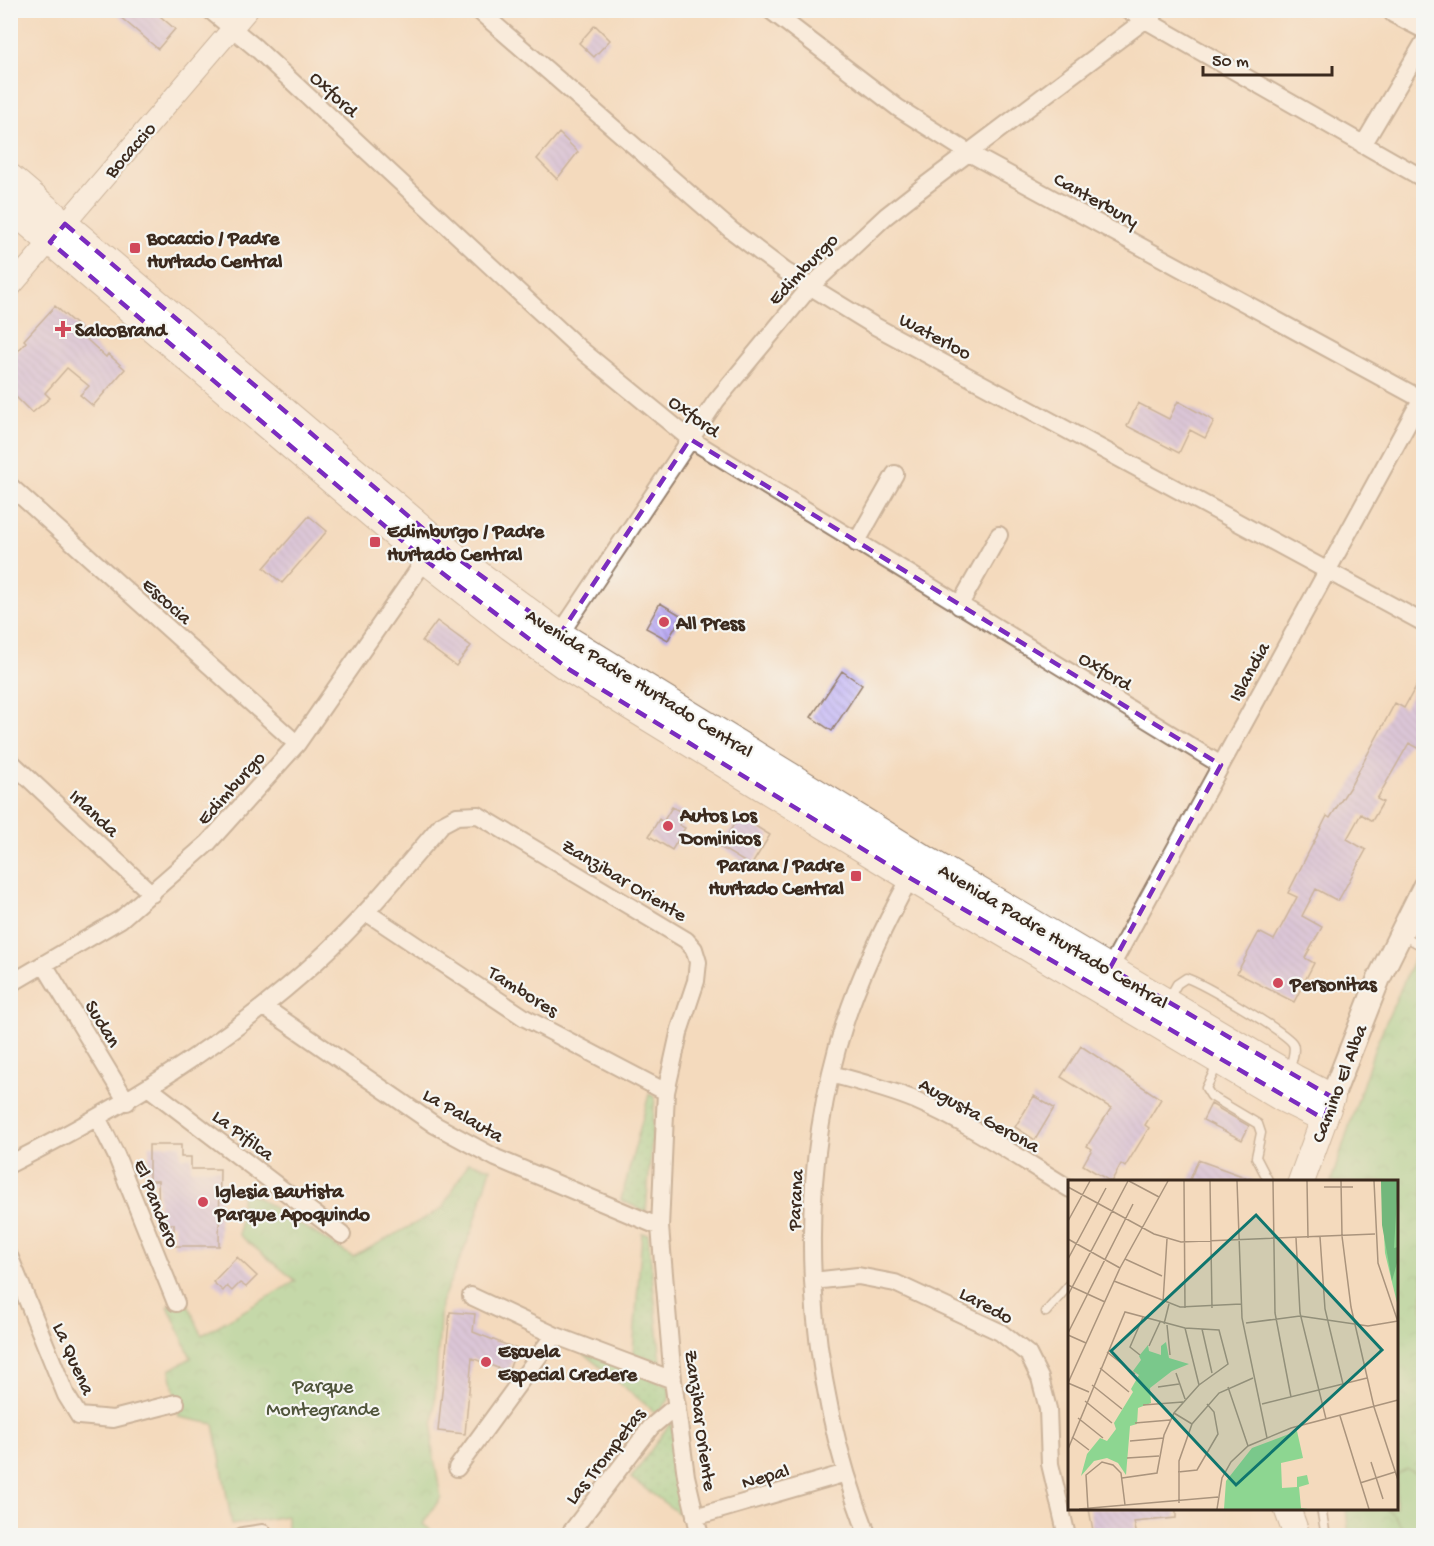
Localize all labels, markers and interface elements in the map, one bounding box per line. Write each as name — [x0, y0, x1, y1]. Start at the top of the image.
scale bar — [1203, 39, 1332, 77]
text: 50 m — [1212, 52, 1249, 73]
street label: Oxford — [304, 67, 363, 125]
street label: Bocaccio — [100, 119, 162, 185]
street label: Canterbury — [1049, 169, 1142, 235]
place label: Bocaccio / Padre Hurtado Central — [146, 229, 283, 275]
street label: Edimburgo — [764, 230, 845, 311]
marker: Bocaccio / Padre Hurtado Central — [128, 241, 142, 255]
street label: Waterloo — [894, 309, 975, 367]
place label: SalcoBrand — [75, 321, 169, 344]
marker: SalcoBrand — [56, 322, 70, 336]
street label: Oxford — [663, 392, 725, 445]
place label: Edimburgo / Padre Hurtado Central — [387, 522, 545, 568]
marker: Edimburgo / Padre Hurtado Central — [368, 535, 382, 549]
street label: Escocia — [136, 574, 196, 632]
street label: Avenida Padre Hurtado Central — [520, 605, 756, 765]
place label: All Press — [675, 614, 746, 637]
marker: All Press — [657, 615, 671, 629]
street label: Islandia — [1225, 638, 1277, 706]
street label: Oxford — [1073, 648, 1137, 699]
street label: Edimburgo — [193, 748, 272, 831]
street label: Irlanda — [63, 786, 123, 844]
place label: Autos Los Dominicos — [678, 806, 762, 852]
marker: Autos Los Dominicos — [661, 819, 675, 833]
street label: Zanzibar Oriente — [556, 836, 691, 929]
place label: Parana / Padre Hurtado Central — [709, 856, 845, 902]
street label: Avenida Padre Hurtado Central — [933, 860, 1171, 1016]
marker: Parana / Padre Hurtado Central — [849, 869, 863, 883]
street label: Tambores — [482, 962, 562, 1024]
place label: Personitas — [1289, 975, 1378, 998]
marker: Personitas — [1271, 976, 1285, 990]
street label: Sudan — [78, 997, 124, 1053]
street label: Camino El Alba — [1308, 1021, 1375, 1147]
street label: Augusta Gerona — [914, 1074, 1043, 1160]
street label: La Palauta — [418, 1085, 508, 1150]
street label: La Pifilca — [206, 1106, 278, 1168]
street label: El Pandero — [127, 1157, 183, 1252]
street label: Parana — [784, 1168, 811, 1232]
inset map — [1068, 1180, 1398, 1510]
place label: Iglesia Bautista Parque Apoquindo — [214, 1182, 371, 1228]
marker: Iglesia Bautista Parque Apoquindo — [196, 1195, 210, 1209]
street label: Laredo — [954, 1283, 1016, 1331]
street label: La Quena — [46, 1320, 98, 1400]
place label: Escuela Especial Credere — [498, 1342, 638, 1388]
street label: Zanzibar Oriente — [677, 1349, 720, 1493]
marker: Escuela Especial Credere — [479, 1355, 493, 1369]
park label: Parque Montegrande — [266, 1377, 380, 1423]
street label: Las Trompetas — [562, 1404, 652, 1510]
street label: Nepal — [739, 1461, 793, 1496]

